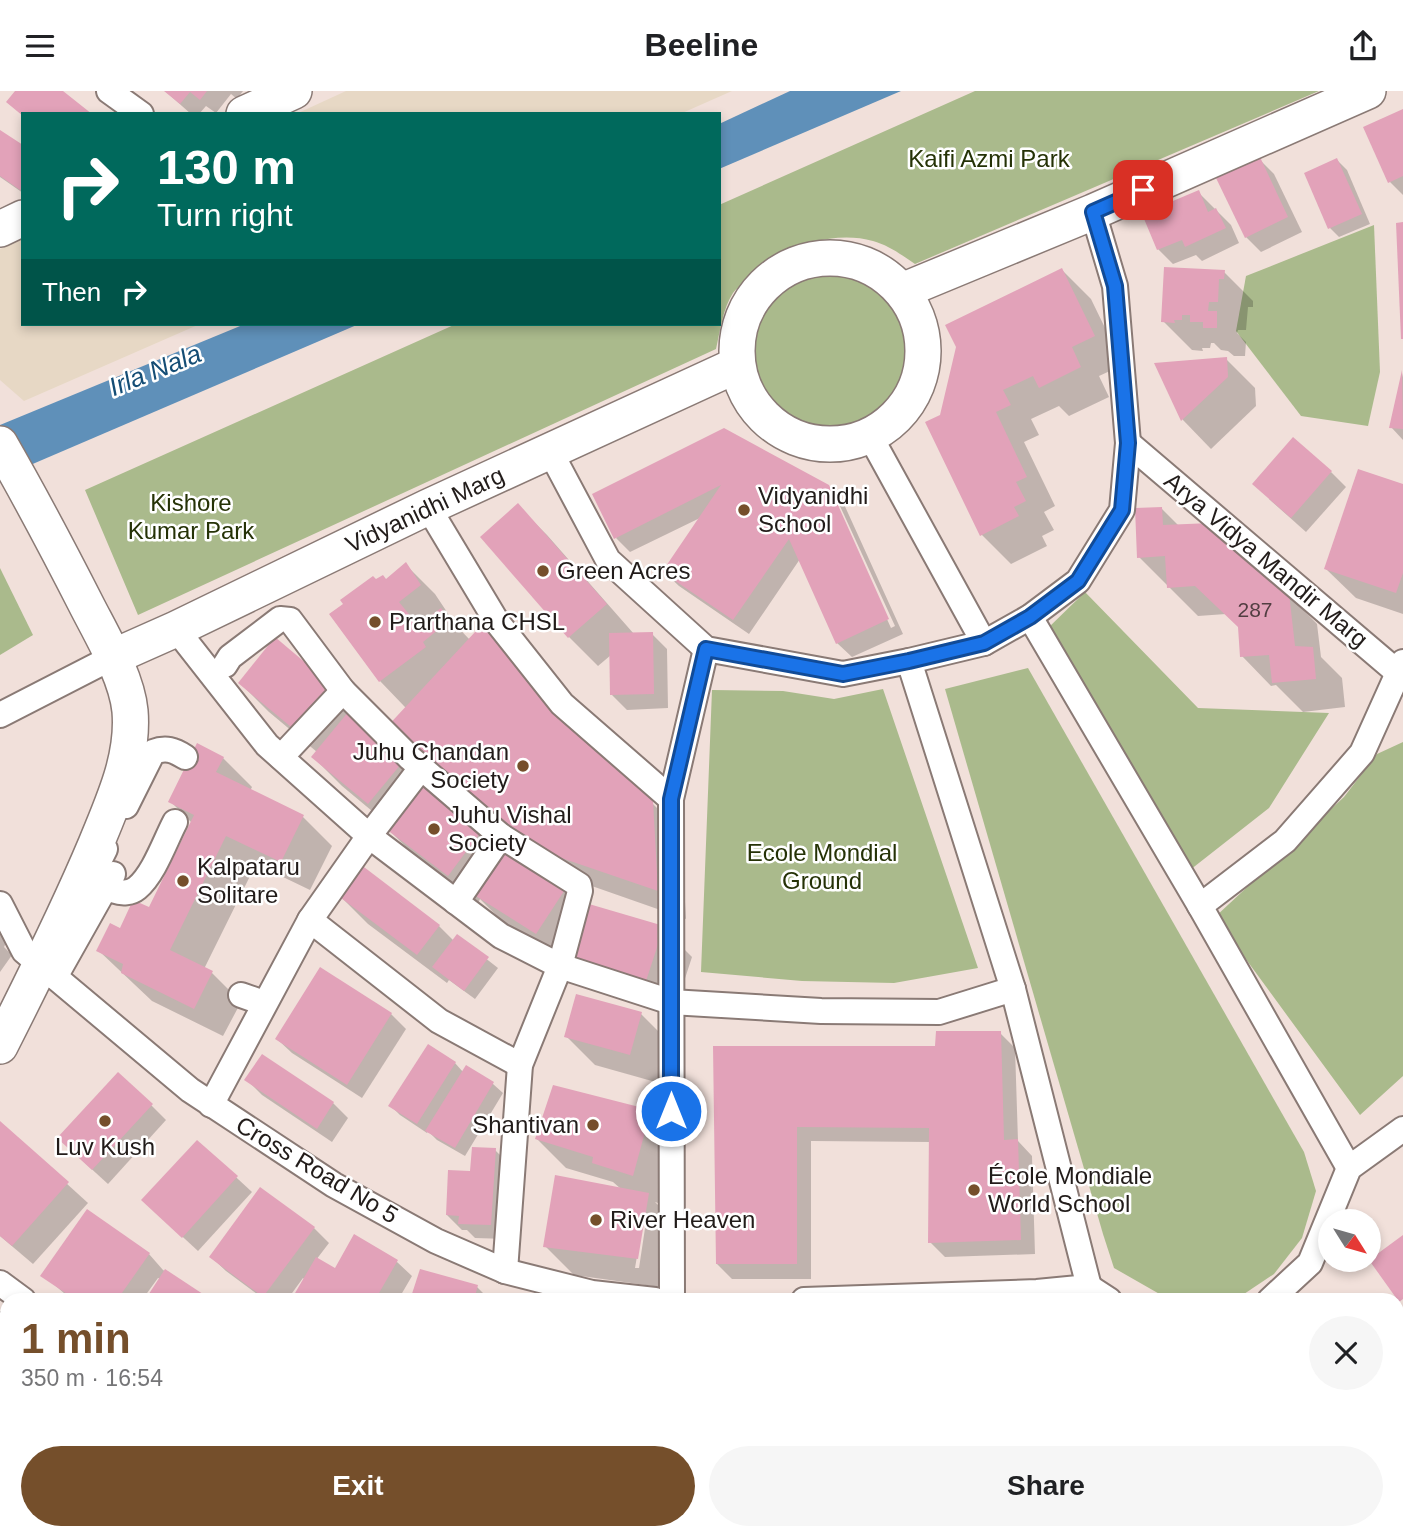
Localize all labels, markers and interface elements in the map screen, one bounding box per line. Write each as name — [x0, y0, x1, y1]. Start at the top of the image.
icon: menu — [21, 27, 59, 65]
text: Beeline — [645, 27, 758, 63]
icon: share — [1344, 27, 1382, 65]
icon: right — [42, 140, 133, 231]
text: 130 m — [157, 140, 296, 194]
park label: Kaifi Azmi Park — [908, 145, 1071, 172]
pin — [1113, 160, 1173, 220]
icon: arrive — [1124, 171, 1162, 209]
text: Turn right — [157, 197, 293, 233]
icon: right — [115, 273, 153, 311]
text: Then — [42, 277, 101, 307]
water label: Irla Nala — [104, 338, 206, 402]
street label: Vidyanidhi Marg — [341, 461, 508, 558]
street label: Arya Vidya Mandir Marg — [1159, 467, 1373, 653]
place label: Vidyanidhi School — [758, 482, 868, 537]
park label: Kishore Kumar Park — [128, 489, 255, 544]
marker: Vidyanidhi School — [736, 502, 752, 518]
place label: Green Acres — [557, 557, 690, 584]
marker: Green Acres — [535, 563, 551, 579]
house number: 287 — [1237, 598, 1273, 621]
place label: Prarthana CHSL — [389, 608, 565, 635]
marker: Prarthana CHSL — [367, 614, 383, 630]
place label: Juhu Chandan Society — [353, 738, 509, 793]
marker: Juhu Chandan Society — [515, 758, 531, 774]
place label: Juhu Vishal Society — [448, 801, 572, 856]
marker: Juhu Vishal Society — [426, 821, 442, 837]
park label: Ecole Mondial Ground — [747, 839, 897, 894]
place label: Kalpataru Solitare — [197, 853, 300, 908]
marker: Kalpataru Solitare — [175, 873, 191, 889]
position arrow — [634, 1074, 708, 1148]
street label: Cross Road No 5 — [231, 1111, 403, 1229]
place label: Shantivan — [472, 1111, 579, 1138]
marker: Luv Kush — [97, 1113, 113, 1129]
marker: Shantivan — [585, 1117, 601, 1133]
place label: Luv Kush — [55, 1133, 155, 1160]
place label: École Mondiale World School — [988, 1162, 1152, 1217]
marker: École Mondiale World School — [966, 1182, 982, 1198]
place label: River Heaven — [610, 1206, 755, 1233]
north arrow — [1318, 1209, 1381, 1272]
map controls — [1318, 1209, 1381, 1272]
marker: River Heaven — [588, 1212, 604, 1228]
text: 1 min — [21, 1315, 131, 1362]
button: close — [1309, 1316, 1383, 1390]
text: 350 m · 16:54 — [21, 1365, 163, 1391]
button: Exit — [21, 1446, 695, 1526]
button: Share — [709, 1446, 1383, 1526]

